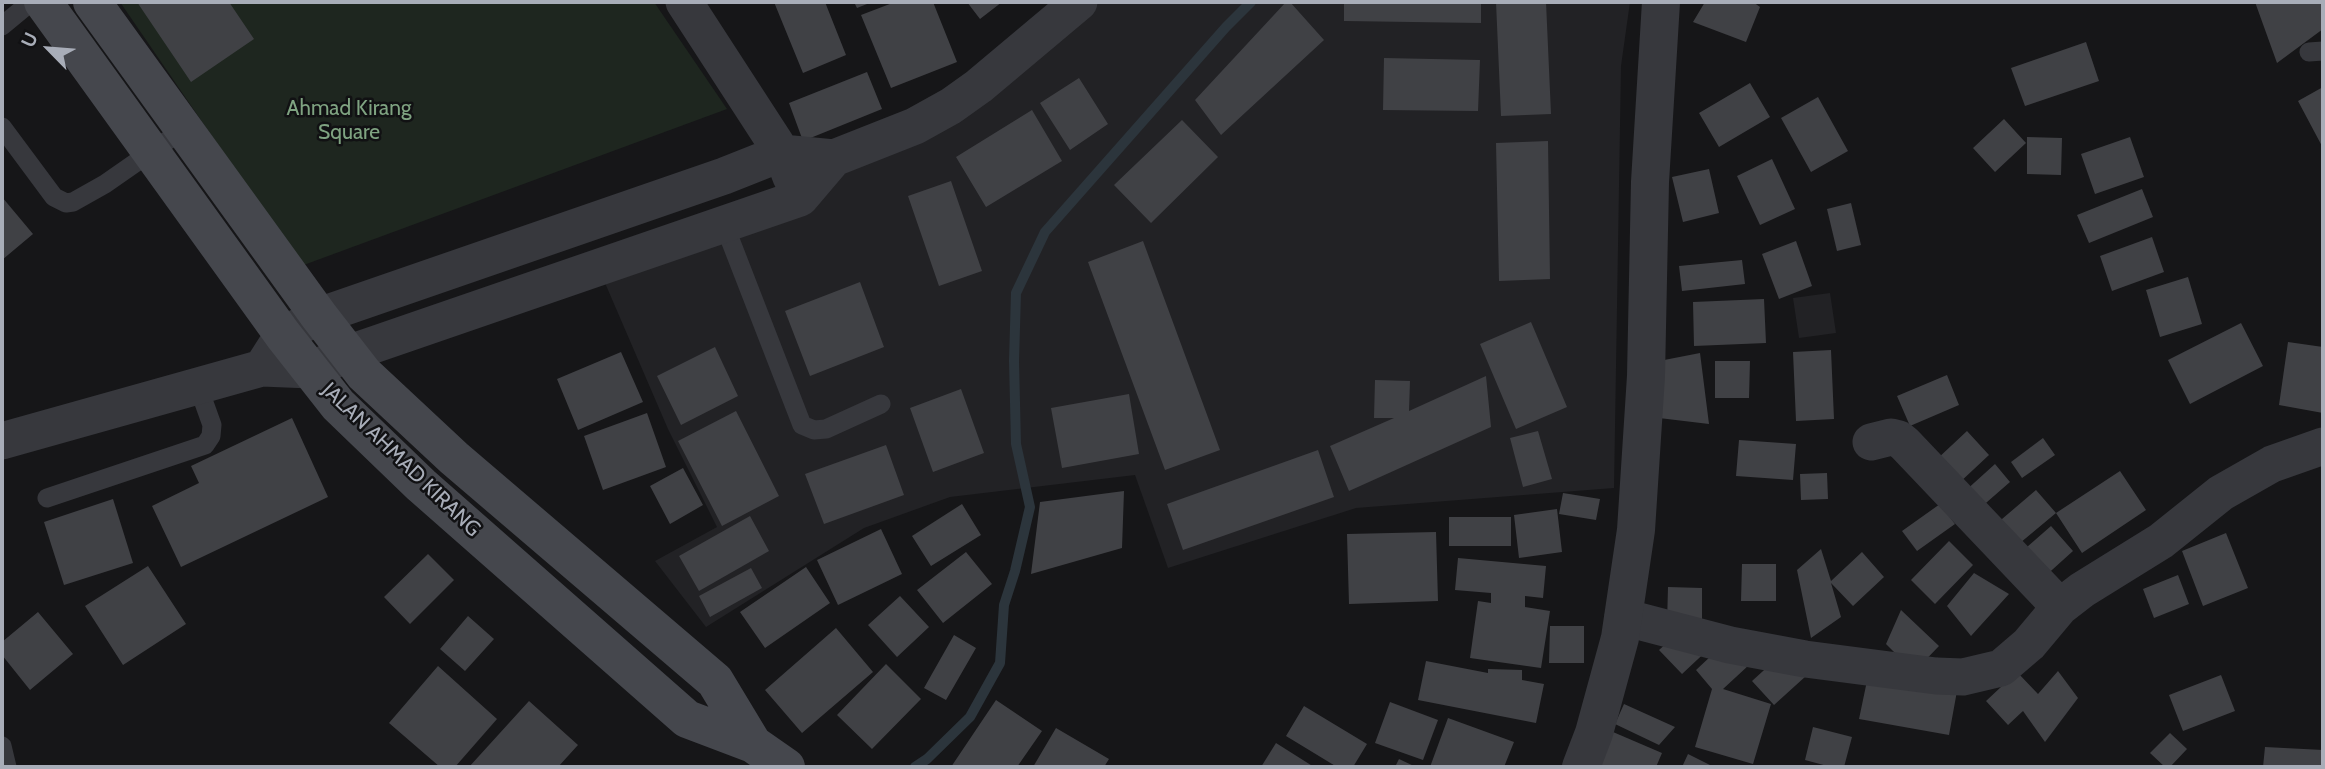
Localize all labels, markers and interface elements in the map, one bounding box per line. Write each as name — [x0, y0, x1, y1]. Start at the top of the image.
north arrow — [14, 14, 84, 84]
text: U — [16, 29, 43, 51]
park label: Ahmad Kirang Square — [287, 96, 411, 146]
street label: JALAN AHMAD KIRANG — [316, 378, 486, 542]

